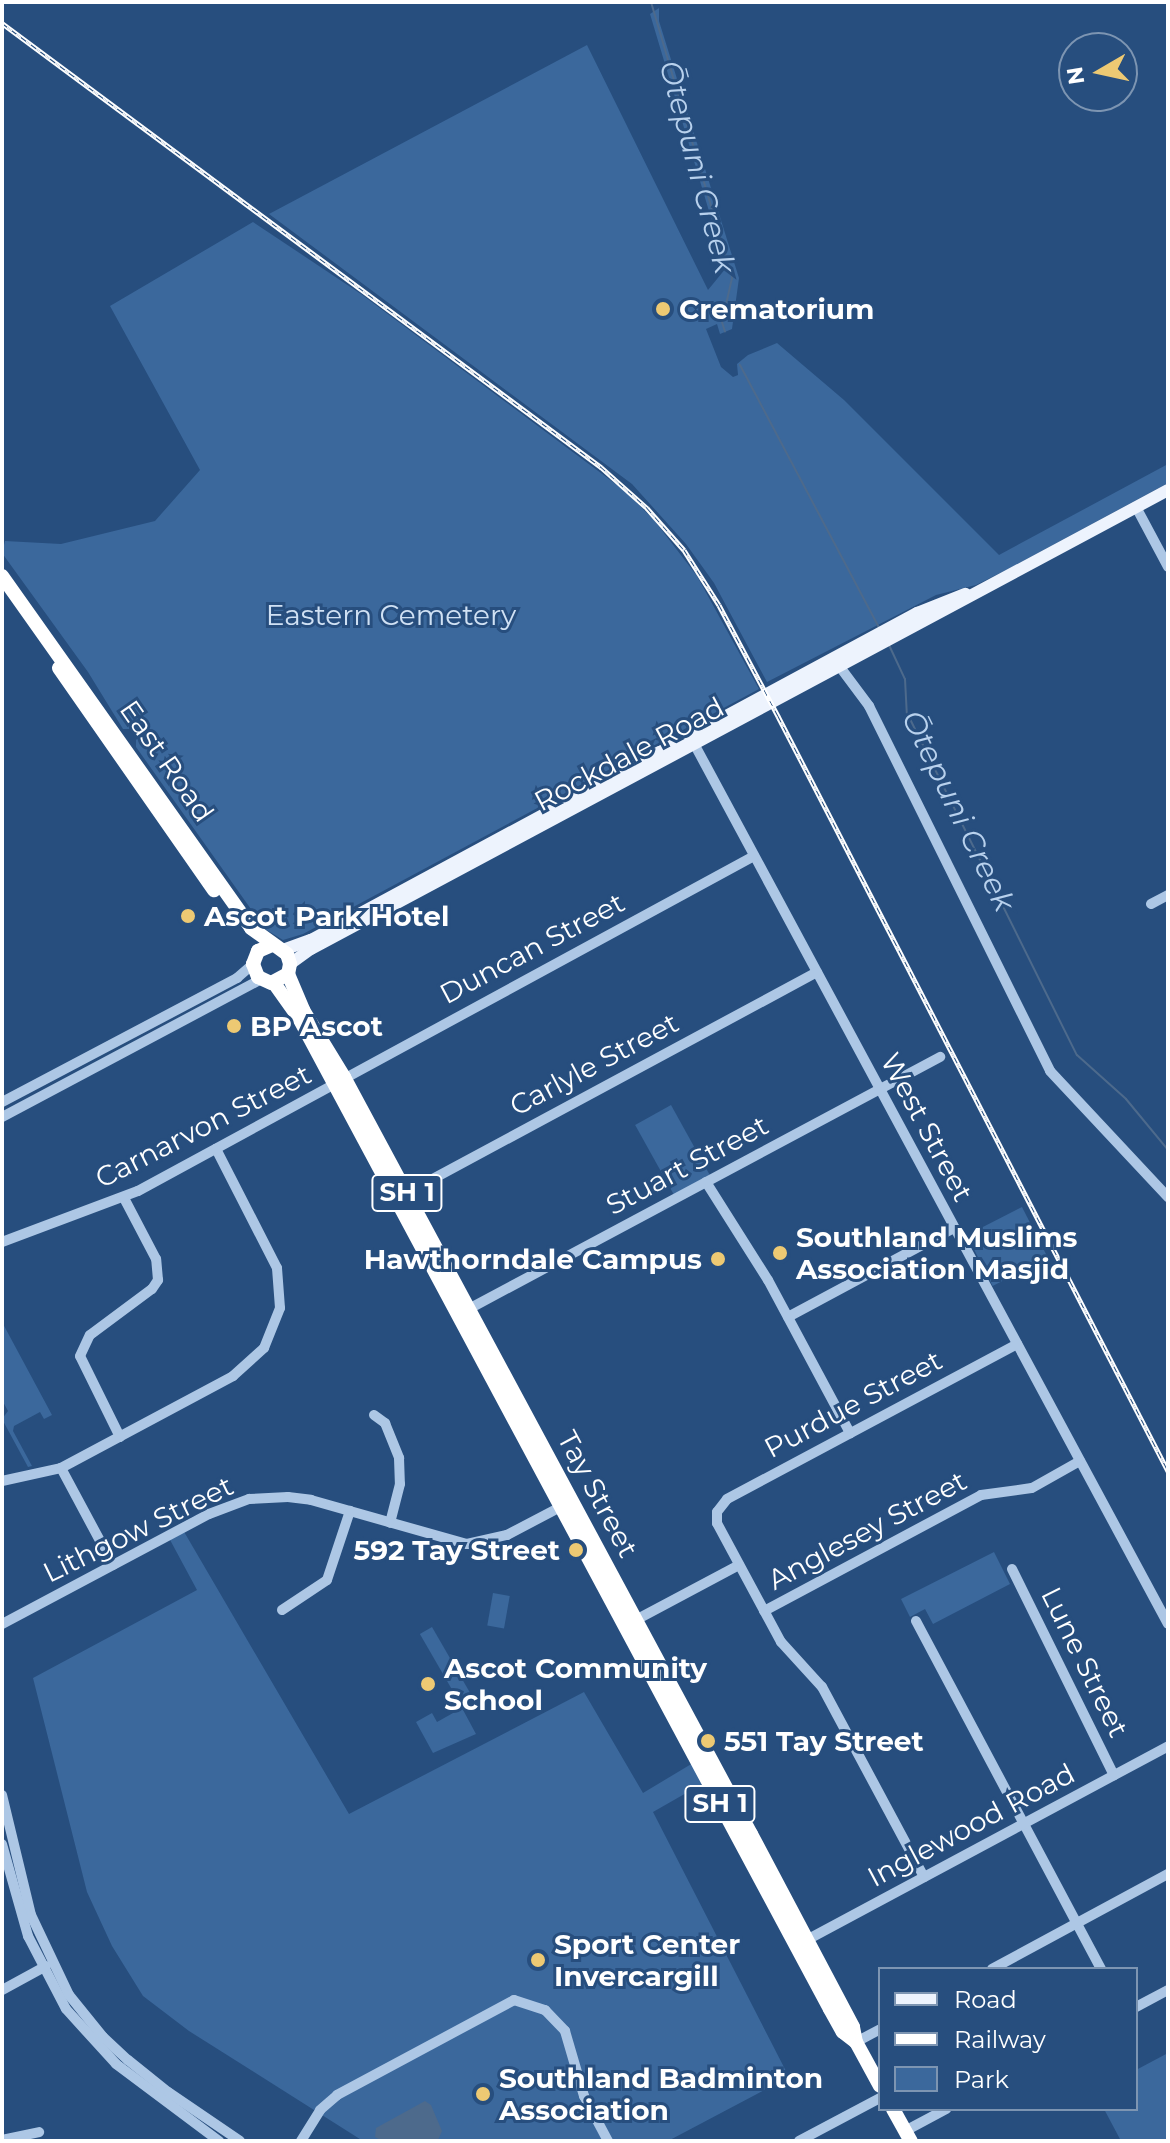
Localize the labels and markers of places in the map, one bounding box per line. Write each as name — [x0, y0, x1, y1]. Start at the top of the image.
place label: Crematorium — [679, 292, 874, 326]
marker: Crematorium — [654, 300, 672, 318]
place label: Ascot Park Hotel — [204, 899, 449, 933]
marker: Ascot Park Hotel — [179, 907, 197, 925]
place label: BP Ascot — [250, 1009, 383, 1043]
marker: BP Ascot — [225, 1017, 243, 1035]
place label: Southland Muslims Association Masjid — [796, 1220, 1077, 1286]
place label: Hawthorndale Campus — [364, 1242, 702, 1276]
marker: Southland Muslims Association Masjid — [771, 1244, 789, 1262]
marker: Hawthorndale Campus — [709, 1250, 727, 1268]
place label: 592 Tay Street — [354, 1533, 560, 1567]
marker: 592 Tay Street — [567, 1541, 585, 1559]
place label: Ascot Community School — [444, 1651, 707, 1717]
marker: Ascot Community School — [419, 1675, 437, 1693]
place label: 551 Tay Street — [724, 1724, 924, 1758]
marker: 551 Tay Street — [699, 1732, 717, 1750]
place label: Sport Center Invercargill — [554, 1927, 740, 1993]
marker: Sport Center Invercargill — [529, 1951, 547, 1969]
place label: Southland Badminton Association — [499, 2061, 823, 2127]
marker: Southland Badminton Association — [474, 2085, 492, 2103]

